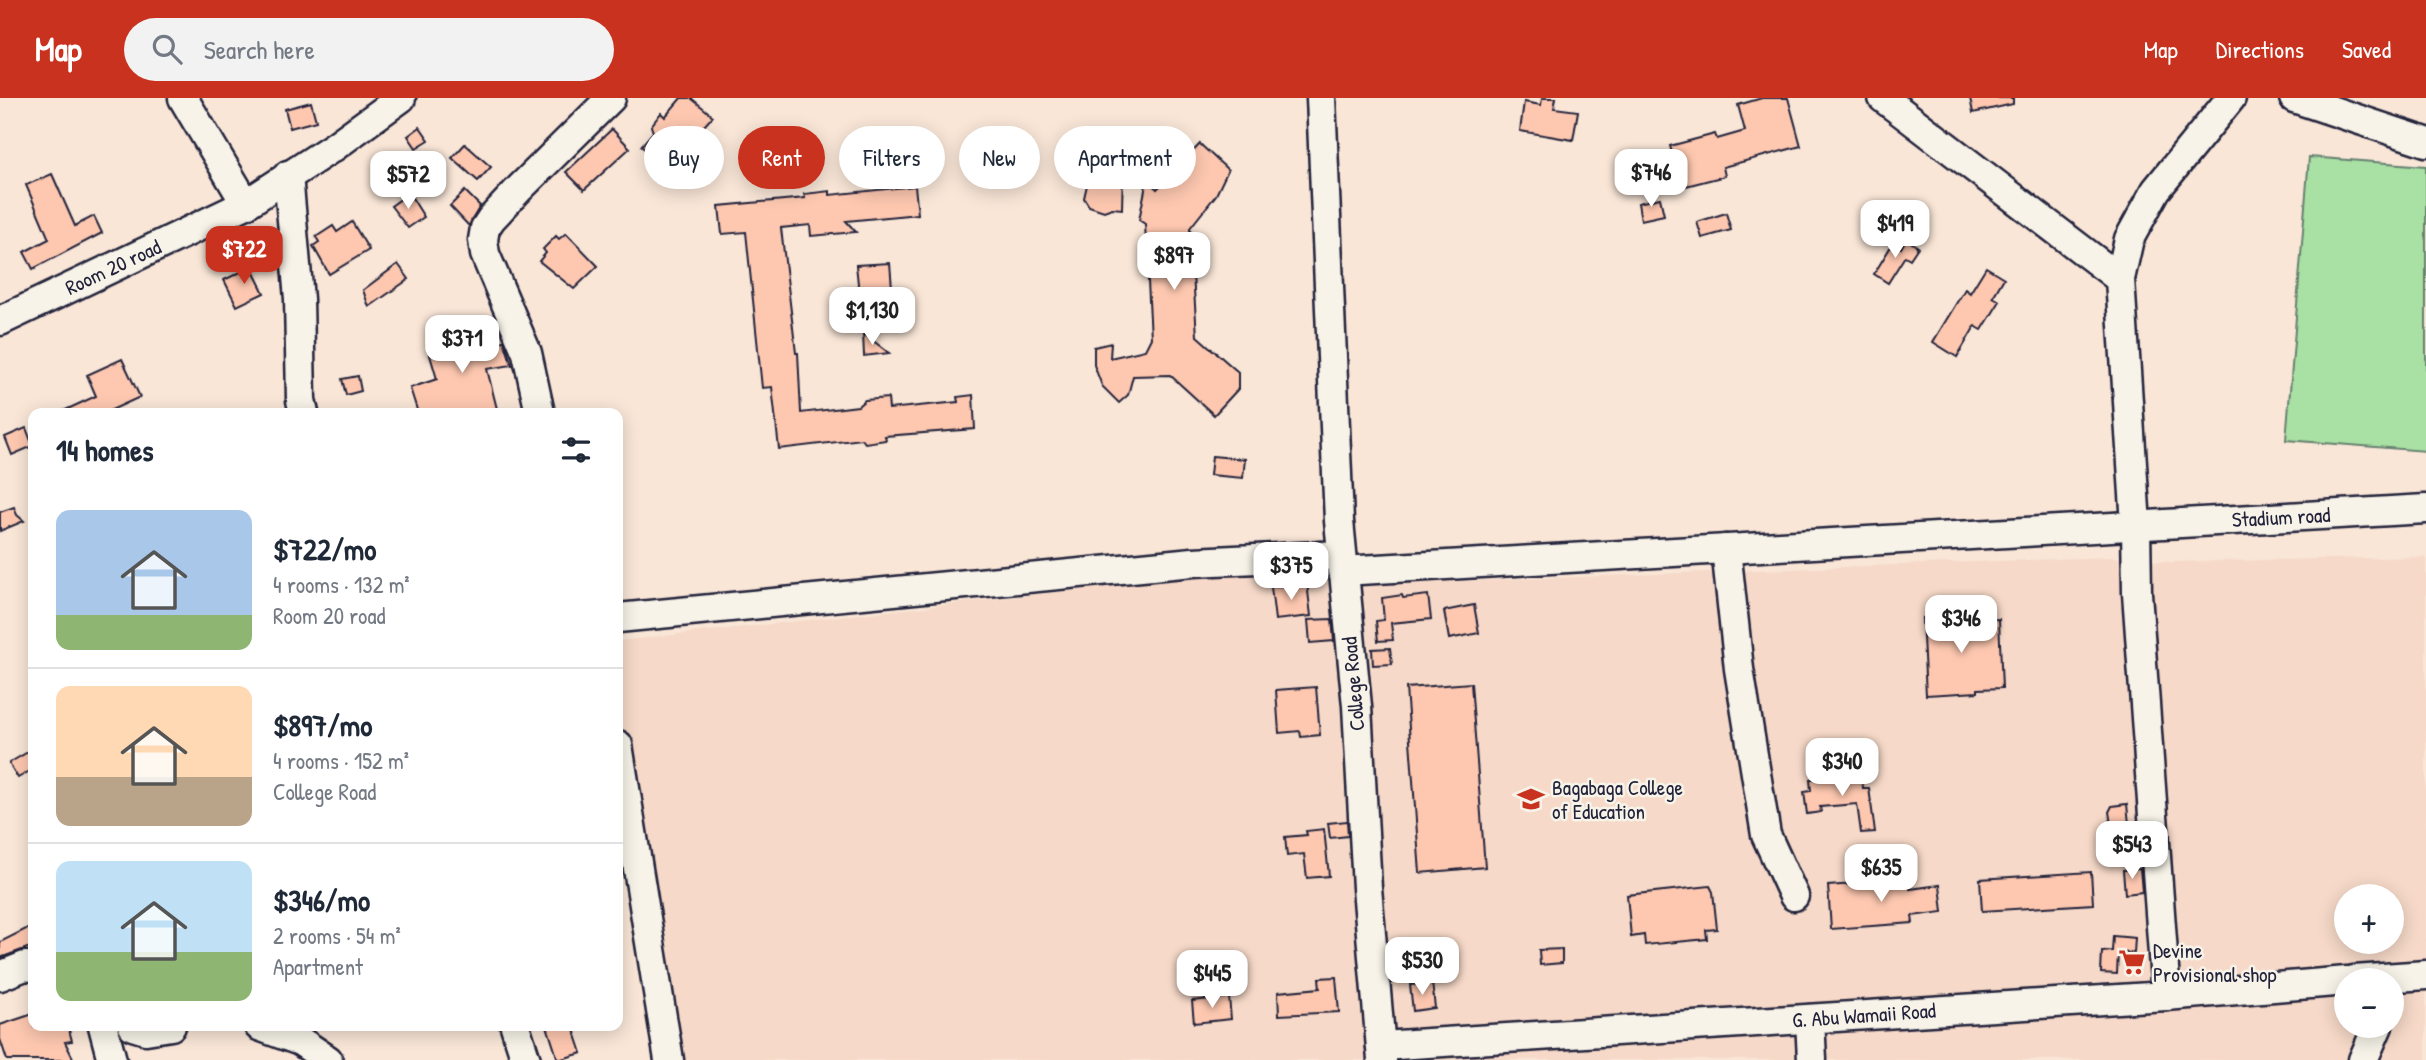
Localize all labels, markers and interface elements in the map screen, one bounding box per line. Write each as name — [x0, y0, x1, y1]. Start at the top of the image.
search box — [124, 18, 614, 81]
text: Map — [35, 27, 82, 71]
icon: search — [148, 30, 186, 68]
text: Search here — [204, 32, 315, 67]
text: Map — [2144, 33, 2178, 65]
text: Directions — [2216, 33, 2304, 65]
text: Saved — [2342, 33, 2391, 65]
chip: Buy — [644, 126, 724, 189]
chip: Rent — [738, 126, 825, 189]
chip: Filters — [839, 126, 945, 189]
chip: New — [959, 126, 1040, 189]
chip: Apartment — [1054, 126, 1196, 189]
pin: $746 — [1610, 150, 1692, 209]
pin: $572 — [367, 152, 449, 211]
text: $746 — [1631, 156, 1671, 187]
text: $572 — [386, 158, 430, 189]
pin: $419 — [1854, 200, 1936, 260]
text: $419 — [1876, 207, 1914, 238]
pin: $722 — [203, 226, 285, 286]
street label: Room 20 road — [60, 232, 166, 302]
pin: $897 — [1133, 232, 1215, 292]
text: $722 — [222, 233, 266, 264]
text: $897 — [1153, 239, 1195, 270]
pin: $1,130 — [815, 288, 929, 347]
text: $1,130 — [845, 294, 899, 325]
pin: $371 — [421, 316, 503, 375]
text: $371 — [441, 322, 483, 353]
text: 14 homes — [56, 430, 154, 470]
icon: filters — [557, 431, 595, 469]
street label: Stadium road — [2231, 500, 2331, 534]
text: $722/mo — [273, 529, 376, 569]
icon: home — [112, 538, 196, 622]
pin: $375 — [1250, 542, 1332, 602]
text: $375 — [1269, 549, 1313, 580]
text: 4 rooms · 132 m² — [273, 569, 410, 600]
pin: $346 — [1920, 596, 2002, 655]
text: Room 20 road — [273, 600, 385, 631]
text: $346 — [1941, 602, 1981, 633]
street label: College Road — [1334, 636, 1372, 732]
text: $897/mo — [273, 705, 372, 745]
icon: home — [112, 714, 196, 798]
pin: $340 — [1801, 738, 1883, 798]
text: 4 rooms · 152 m² — [273, 745, 409, 776]
text: $340 — [1822, 745, 1862, 776]
place label: Bagabaga College of Education — [1552, 773, 1683, 826]
text: College Road — [273, 776, 376, 807]
school or university icon: Bagabaga College of Education — [1516, 784, 1546, 814]
pin: $543 — [2091, 822, 2173, 881]
text: $543 — [2112, 828, 2152, 859]
pin: $635 — [1840, 844, 1922, 904]
text: $635 — [1861, 851, 1901, 882]
text: $346/mo — [273, 880, 370, 920]
map controls — [2334, 884, 2404, 1038]
button: + — [2334, 884, 2404, 954]
icon: home — [112, 889, 196, 973]
text: 2 rooms · 54 m² — [273, 920, 401, 951]
place label: Devine Provisional shop — [2153, 936, 2277, 989]
pin: $530 — [1381, 937, 1463, 997]
text: $530 — [1401, 944, 1443, 975]
supermarket icon: Devine Provisional shop — [2117, 947, 2147, 977]
pin: $445 — [1171, 950, 1253, 1010]
text: Apartment — [273, 951, 363, 982]
text: $445 — [1193, 957, 1231, 988]
button: − — [2334, 968, 2404, 1038]
street label: G. Abu Wamaii Road — [1791, 996, 1937, 1034]

